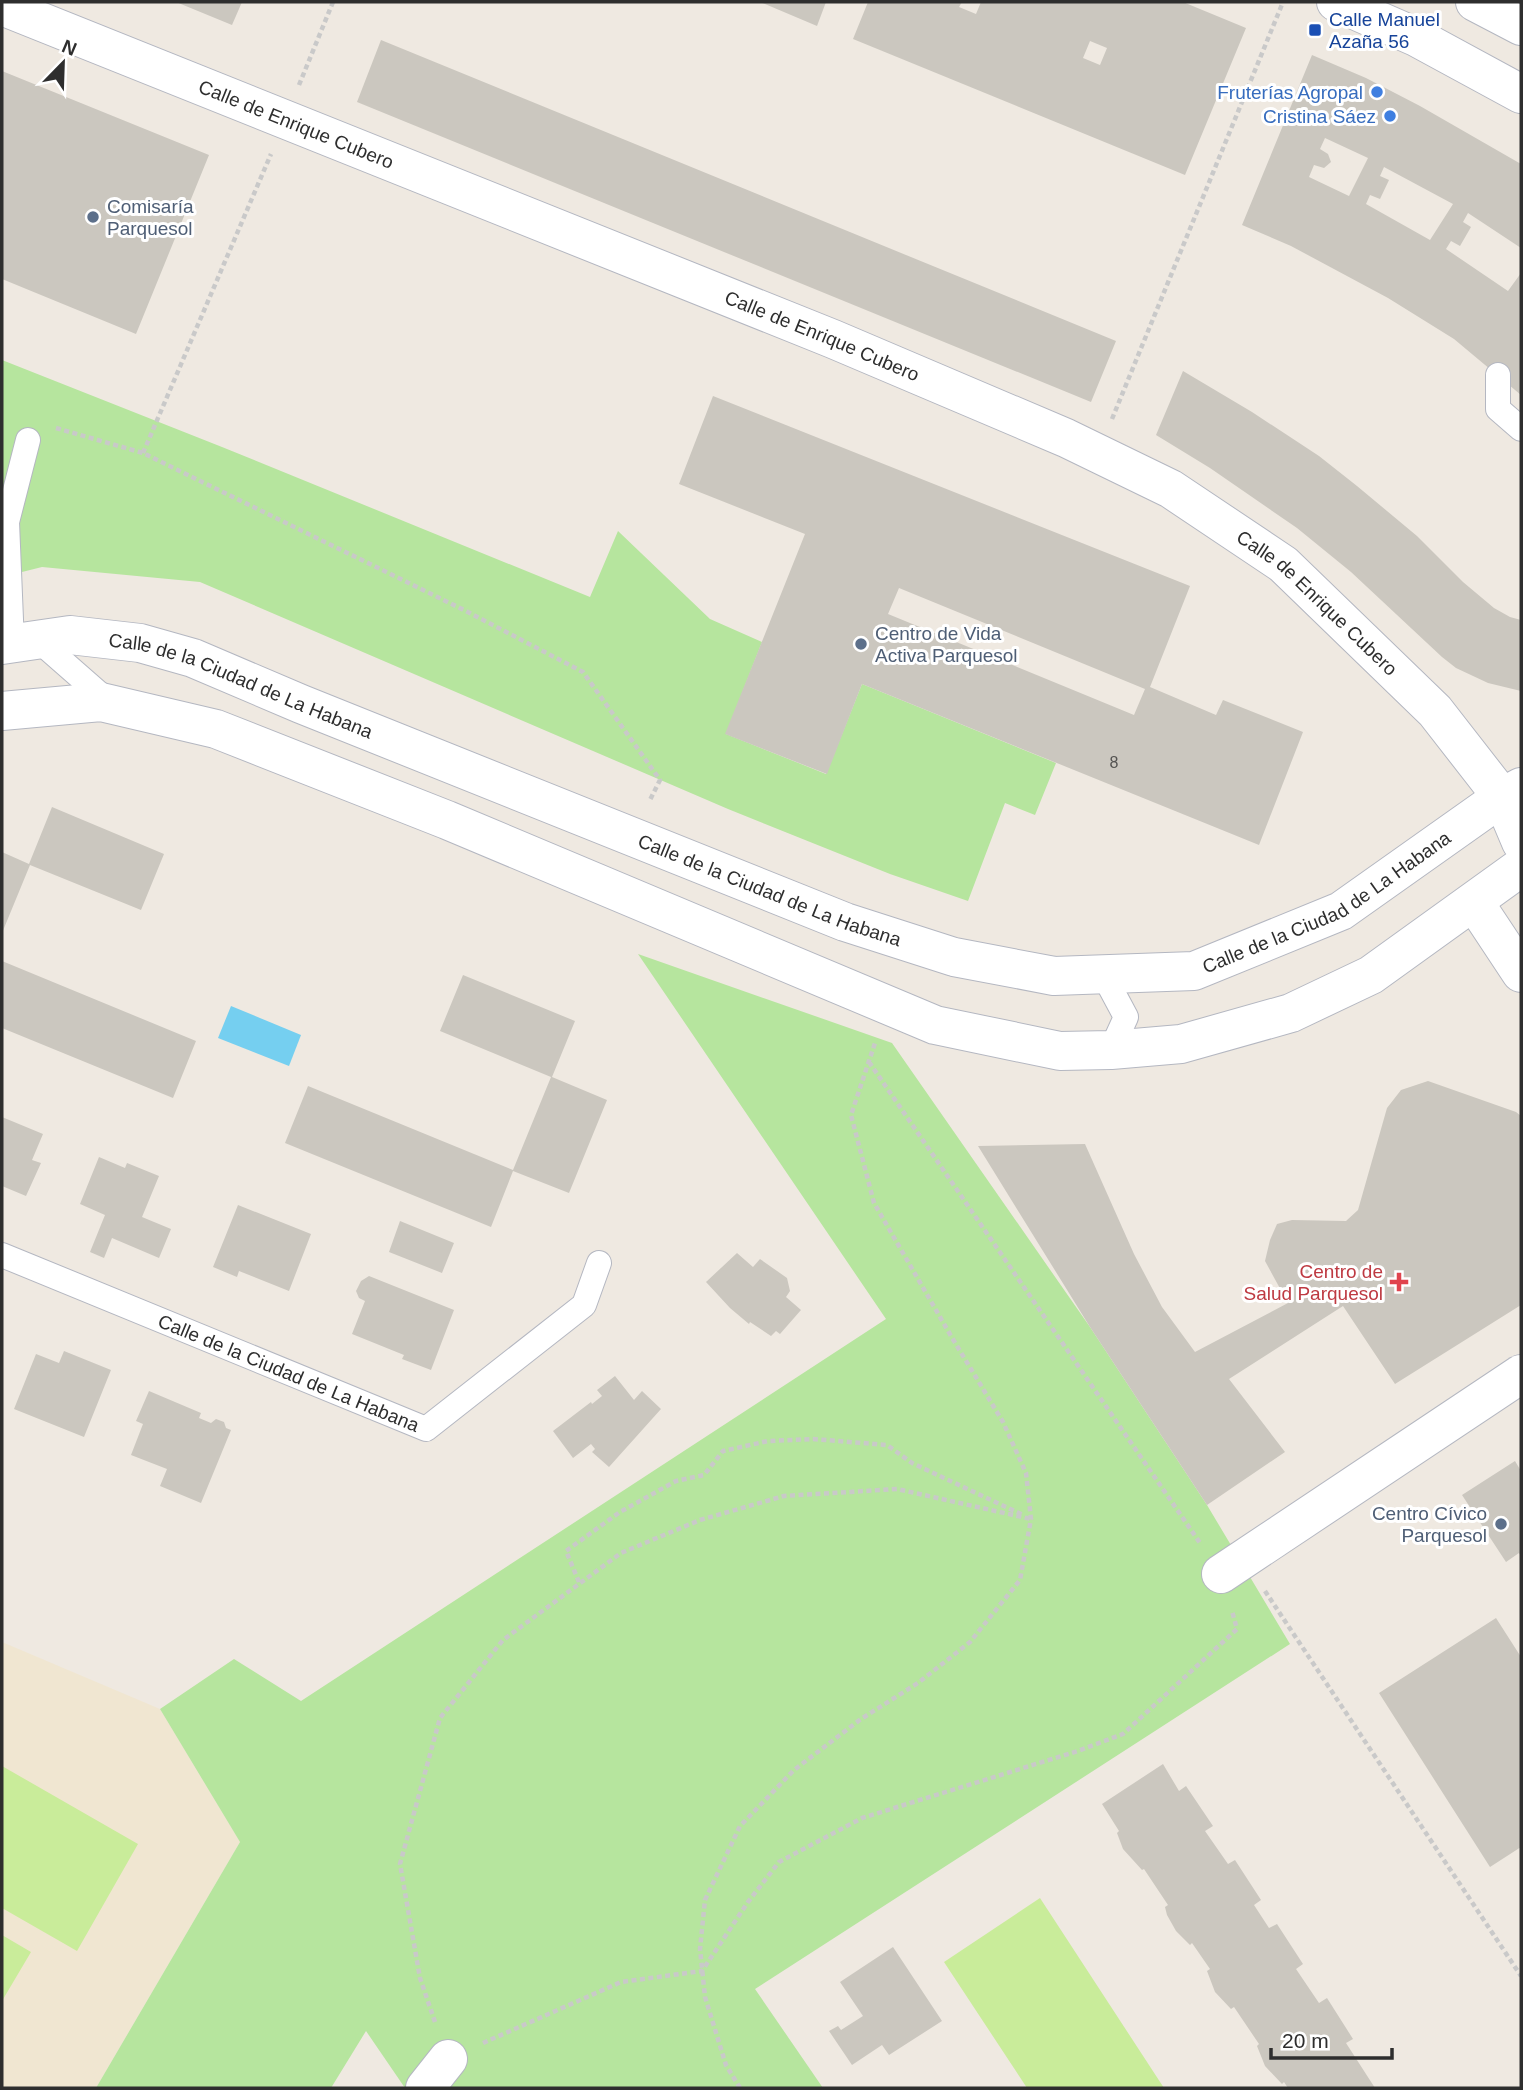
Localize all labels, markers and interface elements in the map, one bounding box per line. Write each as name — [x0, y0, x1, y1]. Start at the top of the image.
place label: Calle Manuel Azaña 56 — [1329, 9, 1440, 52]
marker: Calle Manuel Azaña 56 — [1307, 22, 1323, 38]
north arrow — [28, 28, 98, 98]
text: N — [59, 35, 80, 60]
street label: Calle de Enrique Cubero — [195, 76, 397, 173]
place label: Fruterías Agropal — [1217, 82, 1363, 103]
marker: Fruterías Agropal — [1369, 84, 1385, 100]
place label: Cristina Sáez — [1263, 106, 1376, 127]
marker: Cristina Sáez — [1382, 108, 1398, 124]
place label: Comisaría Parquesol — [107, 196, 194, 239]
marker: Comisaría Parquesol — [85, 209, 101, 225]
street label: Calle de Enrique Cubero — [722, 287, 922, 385]
street label: Calle de Enrique Cubero — [1233, 526, 1402, 680]
place label: Centro de Vida Activa Parquesol — [875, 623, 1018, 666]
street label: Calle de la Ciudad de La Habana — [108, 630, 376, 743]
marker: Centro de Vida Activa Parquesol — [853, 636, 869, 652]
house number: 8 — [1110, 754, 1119, 771]
street label: Calle de la Ciudad de La Habana — [1199, 827, 1455, 977]
street label: Calle de la Ciudad de La Habana — [635, 830, 904, 950]
place label: Centro de Salud Parquesol — [1244, 1261, 1383, 1304]
marker: Centro de Salud Parquesol — [1389, 1272, 1409, 1292]
street label: Calle de la Ciudad de La Habana — [155, 1310, 423, 1436]
place label: Centro Cívico Parquesol — [1372, 1503, 1487, 1546]
marker: Centro Cívico Parquesol — [1493, 1516, 1509, 1532]
scale bar — [1271, 2016, 1392, 2060]
text: 20 m — [1282, 2029, 1329, 2052]

